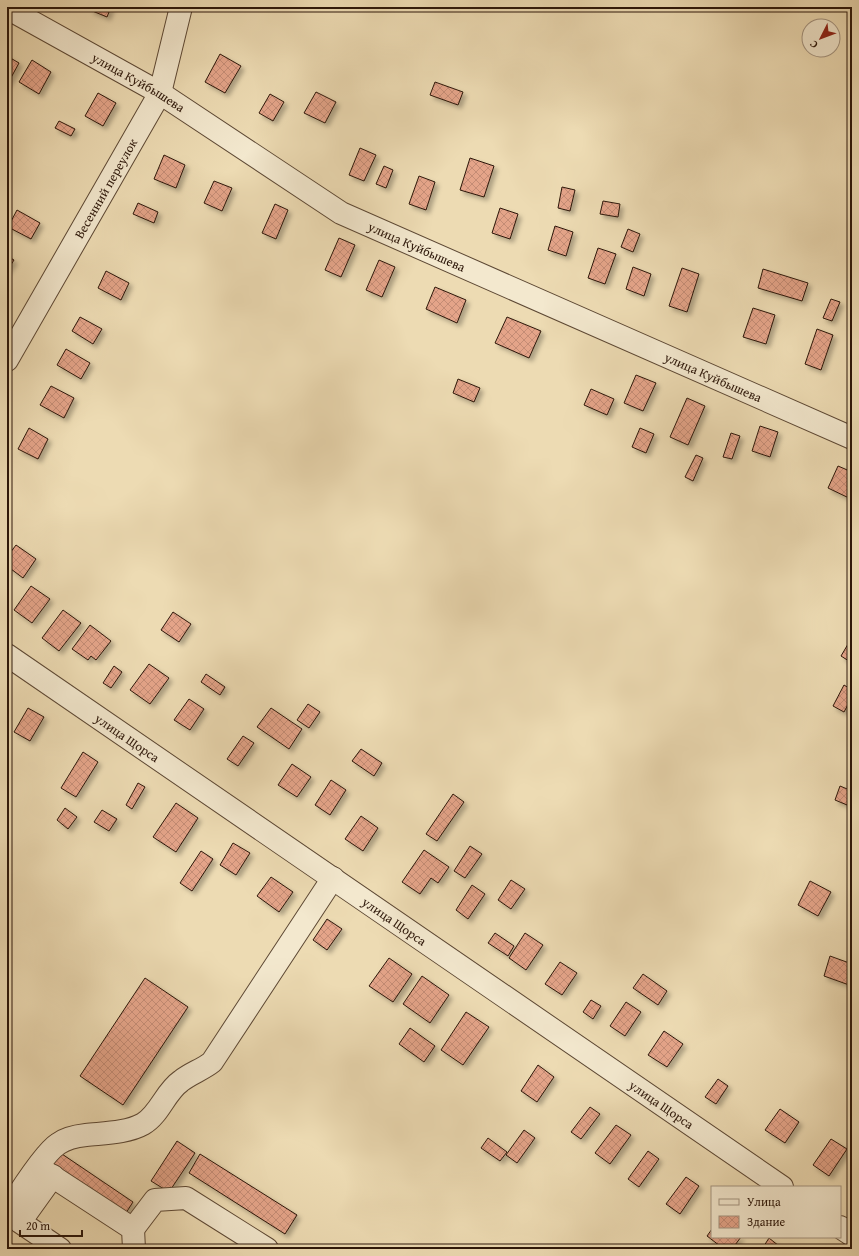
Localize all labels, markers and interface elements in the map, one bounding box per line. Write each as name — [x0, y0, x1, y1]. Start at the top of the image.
north arrow — [801, 18, 841, 58]
text: С — [806, 37, 822, 52]
street label: улица Куйбышева — [88, 48, 189, 117]
street label: Весенний переулок — [70, 135, 142, 242]
street label: улица Куйбышева — [364, 217, 469, 277]
street label: улица Куйбышева — [660, 347, 766, 407]
street label: улица Щорса — [90, 709, 164, 767]
street label: улица Щорса — [357, 892, 431, 951]
street label: улица Щорса — [624, 1075, 698, 1134]
legend — [711, 1186, 841, 1238]
text: Улица — [747, 1193, 781, 1210]
scale bar — [20, 1212, 82, 1238]
text: Здание — [747, 1213, 786, 1230]
text: 20 m — [26, 1217, 50, 1234]

